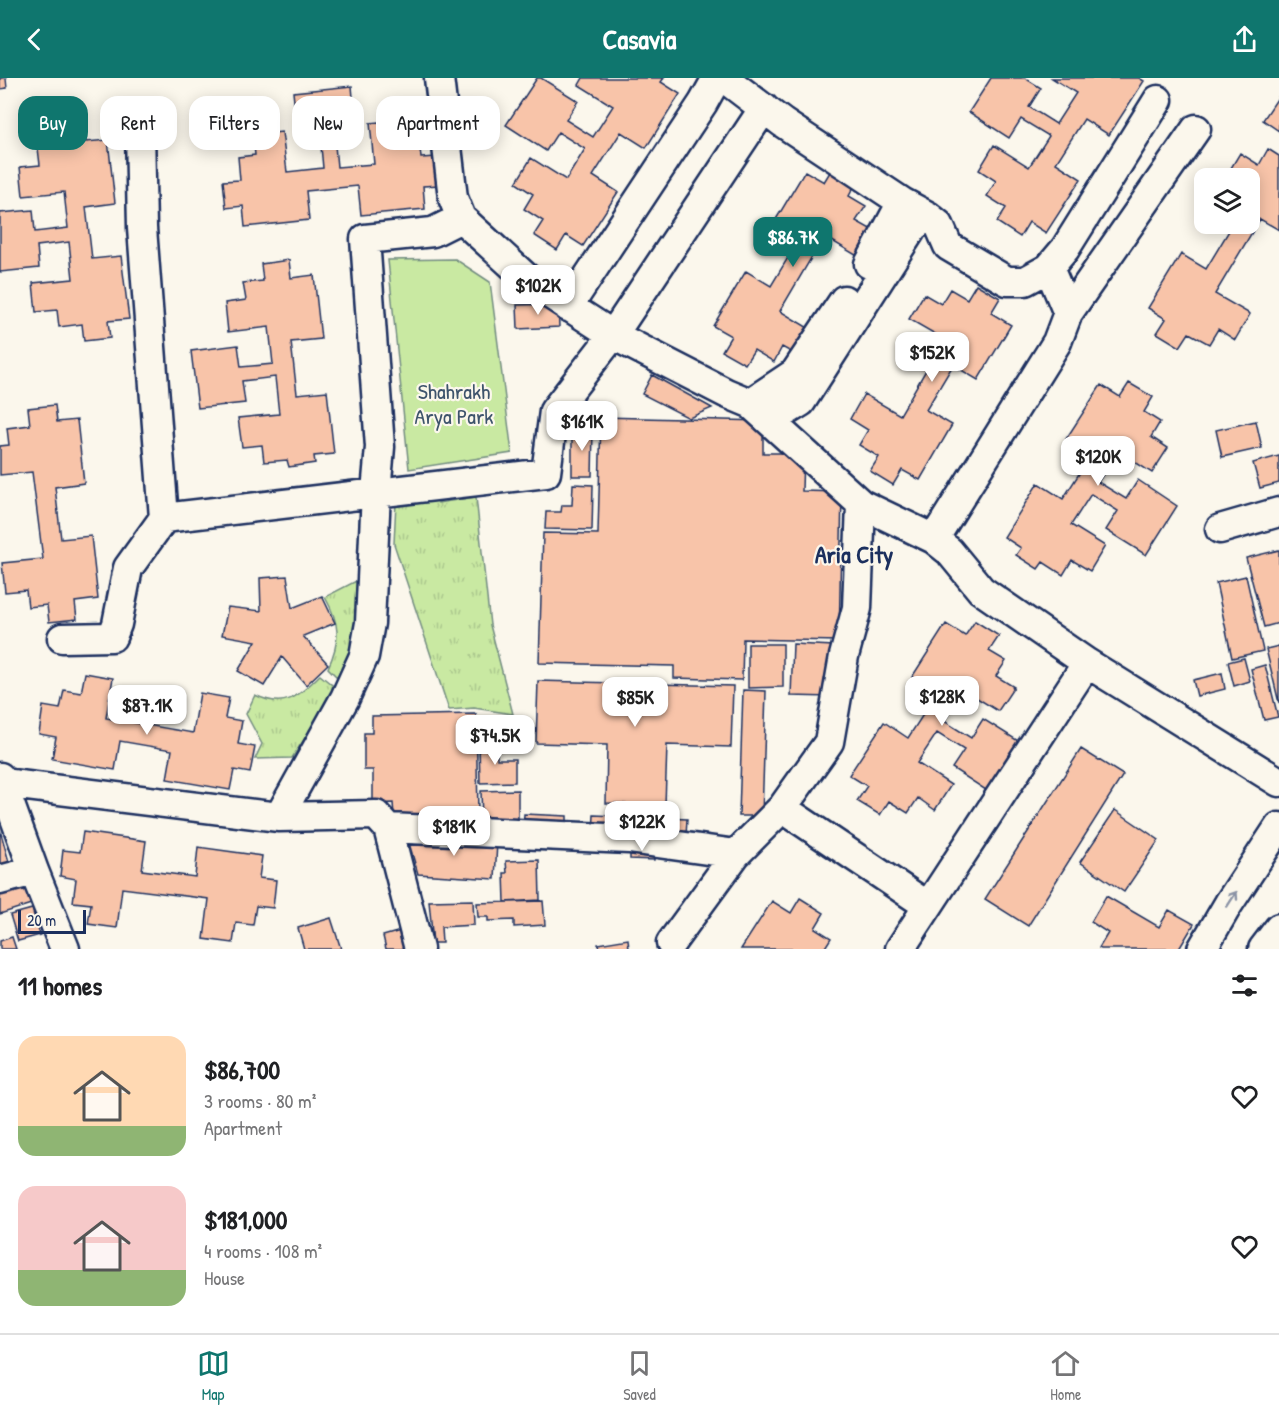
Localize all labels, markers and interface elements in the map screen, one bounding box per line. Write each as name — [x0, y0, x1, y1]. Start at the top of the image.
text: Casavia — [603, 21, 676, 57]
icon: back — [18, 23, 51, 56]
icon: share — [1228, 23, 1261, 56]
chip: Buy — [18, 96, 88, 150]
chip: Rent — [100, 96, 177, 150]
chip: Filters — [189, 96, 280, 150]
chip: New — [292, 96, 364, 150]
chip: Apartment — [376, 96, 500, 150]
map controls — [1194, 168, 1260, 234]
button: layers — [1194, 168, 1260, 234]
pin: $86.7K — [744, 217, 842, 268]
text: $86.7K — [767, 223, 819, 250]
pin: $102K — [496, 265, 580, 316]
text: $102K — [515, 271, 561, 298]
pin: $152K — [890, 332, 974, 383]
text: $152K — [909, 338, 955, 365]
park label: Shahrakh Arya Park — [414, 376, 494, 431]
pin: $161K — [540, 401, 624, 452]
text: $161K — [560, 407, 604, 434]
pin: $120K — [1056, 436, 1140, 487]
text: $120K — [1075, 442, 1121, 469]
district label: Aria City — [815, 538, 893, 571]
pin: $128K — [900, 676, 984, 727]
pin: $85K — [599, 677, 671, 728]
text: $128K — [919, 682, 965, 709]
text: $85K — [616, 683, 654, 710]
pin: $87.1K — [98, 685, 196, 736]
text: $87.1K — [122, 691, 172, 718]
pin: $74.5K — [446, 715, 544, 766]
text: $74.5K — [470, 721, 520, 748]
pin: $122K — [600, 801, 684, 852]
pin: $181K — [412, 806, 496, 857]
text: $122K — [619, 807, 665, 834]
text: $181K — [432, 812, 476, 839]
one-way arrow — [1226, 891, 1238, 907]
scale bar — [18, 907, 86, 934]
text: 20 m — [27, 909, 56, 931]
text: 11 homes — [18, 968, 102, 1003]
icon: filters — [1228, 969, 1261, 1002]
text: $86,700 — [204, 1052, 280, 1087]
icon: home — [66, 1060, 138, 1132]
icon: heart — [1228, 1080, 1261, 1113]
text: 3 rooms · 80 m² — [204, 1087, 316, 1114]
text: Apartment — [204, 1114, 282, 1141]
text: $181,000 — [204, 1202, 288, 1237]
icon: home — [66, 1210, 138, 1282]
icon: heart — [1228, 1230, 1261, 1263]
text: 4 rooms · 108 m² — [204, 1237, 322, 1264]
text: House — [204, 1264, 245, 1291]
tab: Map — [197, 1347, 230, 1405]
tab: Saved — [623, 1347, 656, 1405]
tab: Home — [1049, 1347, 1082, 1405]

